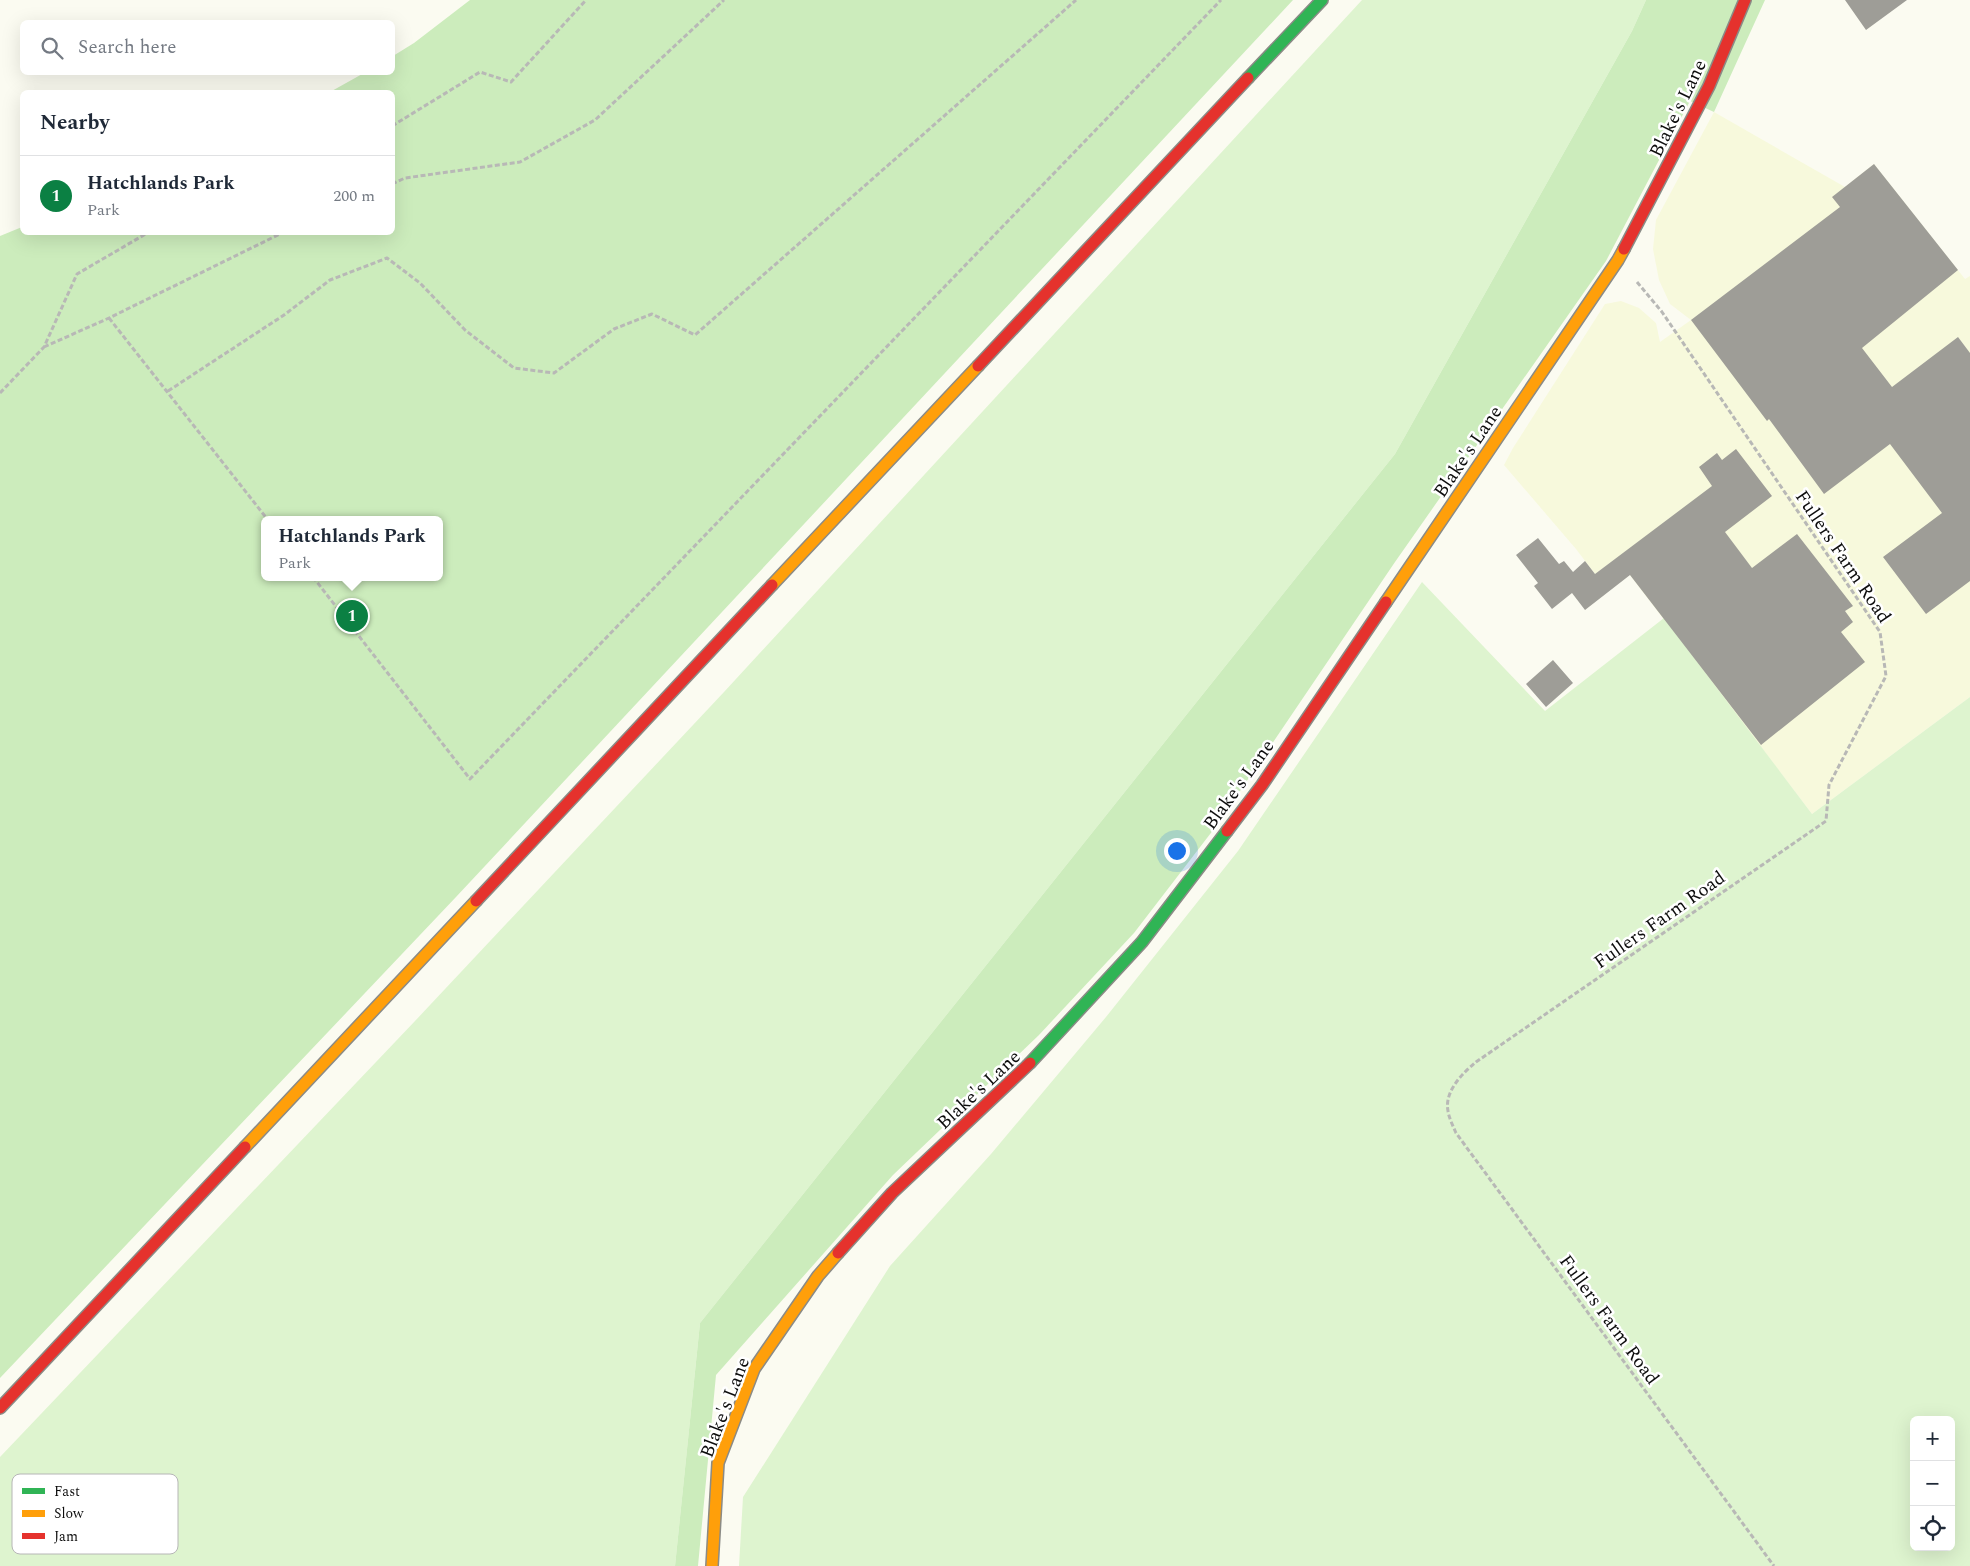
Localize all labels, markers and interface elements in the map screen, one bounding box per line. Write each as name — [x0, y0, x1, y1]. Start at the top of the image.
search box — [20, 20, 395, 75]
text: Search here — [78, 33, 177, 62]
icon: search — [38, 34, 66, 62]
street label: Blake's Lane — [1642, 55, 1715, 163]
text: Nearby — [40, 107, 110, 139]
text: Hatchlands Park — [87, 169, 235, 198]
text: 1 — [52, 184, 60, 208]
text: 200 m — [333, 184, 375, 208]
text: Park — [87, 198, 120, 222]
street label: Blake's Lane — [1427, 400, 1510, 504]
street label: Fullers Farm Road — [1787, 484, 1898, 629]
popup — [261, 516, 443, 581]
text: Hatchlands Park — [278, 522, 426, 551]
text: Park — [278, 551, 311, 575]
pin: 1 — [336, 597, 368, 635]
street label: Blake's Lane — [1196, 734, 1282, 836]
your location — [1164, 838, 1190, 864]
street label: Fullers Farm Road — [1588, 864, 1732, 977]
street label: Blake's Lane — [930, 1043, 1028, 1137]
street label: Fullers Farm Road — [1551, 1249, 1666, 1391]
street label: Blake's Lane — [693, 1353, 758, 1462]
map controls — [1910, 1416, 1955, 1551]
button: + — [1910, 1416, 1955, 1461]
button: − — [1910, 1461, 1955, 1506]
legend — [12, 1474, 178, 1554]
text: Fast — [54, 1481, 80, 1502]
text: Slow — [54, 1503, 84, 1524]
button: locate — [1910, 1506, 1955, 1551]
text: Jam — [54, 1526, 78, 1547]

